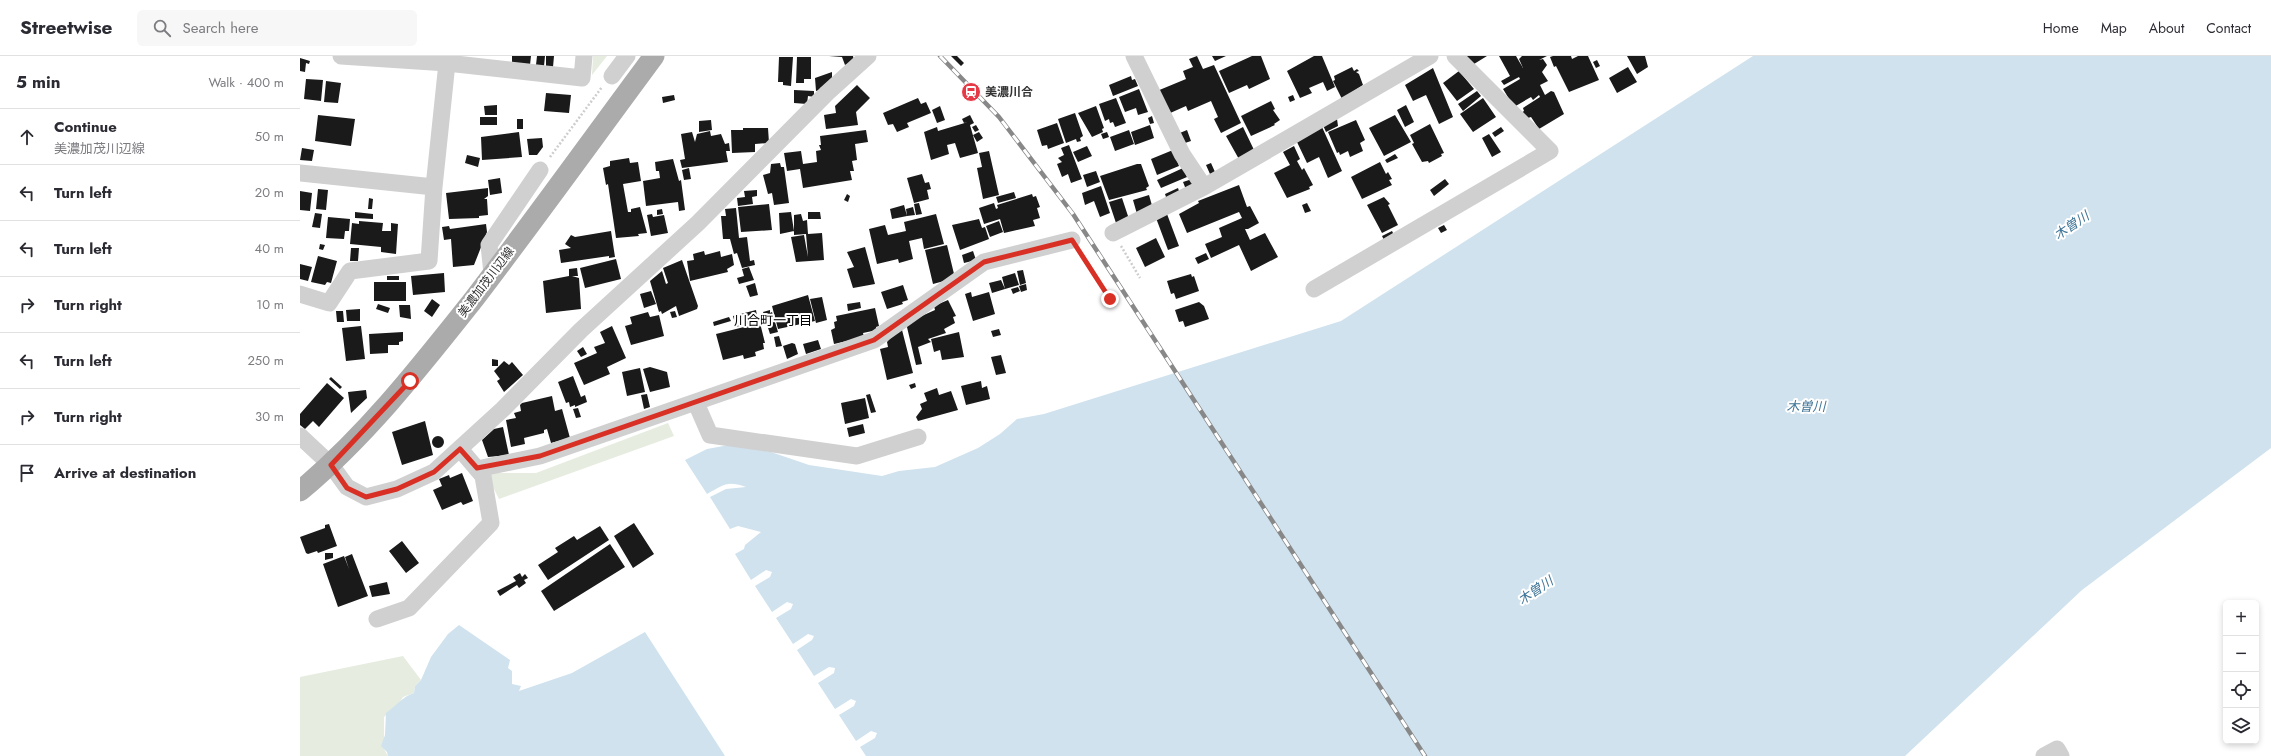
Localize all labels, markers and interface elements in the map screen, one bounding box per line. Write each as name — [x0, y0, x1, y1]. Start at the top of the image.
search box — [137, 10, 417, 46]
text: Streetwise — [20, 14, 113, 41]
icon: search — [151, 17, 173, 39]
text: Search here — [183, 17, 258, 39]
text: Home — [2043, 18, 2079, 38]
text: Map — [2101, 18, 2127, 38]
text: About — [2149, 18, 2184, 38]
text: Contact — [2206, 18, 2251, 38]
text: 5 min — [16, 70, 60, 94]
text: Walk · 400 m — [209, 73, 284, 92]
station icon: 美濃川合 — [960, 81, 982, 103]
place label: 美濃川合 — [985, 83, 1033, 101]
text: Continue — [54, 116, 117, 138]
icon: ahead — [16, 126, 38, 148]
text: 50 m — [255, 127, 284, 146]
text: 美濃加茂川辺線 — [54, 139, 145, 158]
icon: left — [16, 182, 38, 204]
text: Turn left — [54, 182, 112, 204]
text: 20 m — [255, 183, 284, 202]
water label: 木曽川 — [2050, 206, 2094, 244]
icon: left — [16, 238, 38, 260]
text: Turn left — [54, 238, 112, 260]
text: 40 m — [255, 239, 284, 258]
street label: 美濃加茂川辺線 — [454, 243, 518, 321]
route end — [1101, 290, 1119, 308]
icon: right — [16, 294, 38, 316]
text: Turn right — [54, 294, 122, 316]
text: 10 m — [256, 295, 284, 314]
district label: 川合町一丁目 — [734, 311, 812, 330]
icon: left — [16, 350, 38, 372]
text: Turn left — [54, 350, 112, 372]
text: 250 m — [247, 351, 284, 370]
route start — [401, 372, 419, 390]
water label: 木曽川 — [1786, 397, 1827, 416]
icon: right — [16, 406, 38, 428]
text: Turn right — [54, 406, 122, 428]
text: 30 m — [255, 407, 284, 426]
icon: arrive — [16, 462, 38, 484]
text: Arrive at destination — [54, 462, 196, 484]
water label: 木曽川 — [1514, 571, 1558, 609]
map controls — [2223, 600, 2259, 744]
button: + — [2223, 600, 2259, 636]
button: − — [2223, 636, 2259, 672]
button: locate — [2223, 672, 2259, 708]
button: layers — [2223, 708, 2259, 744]

